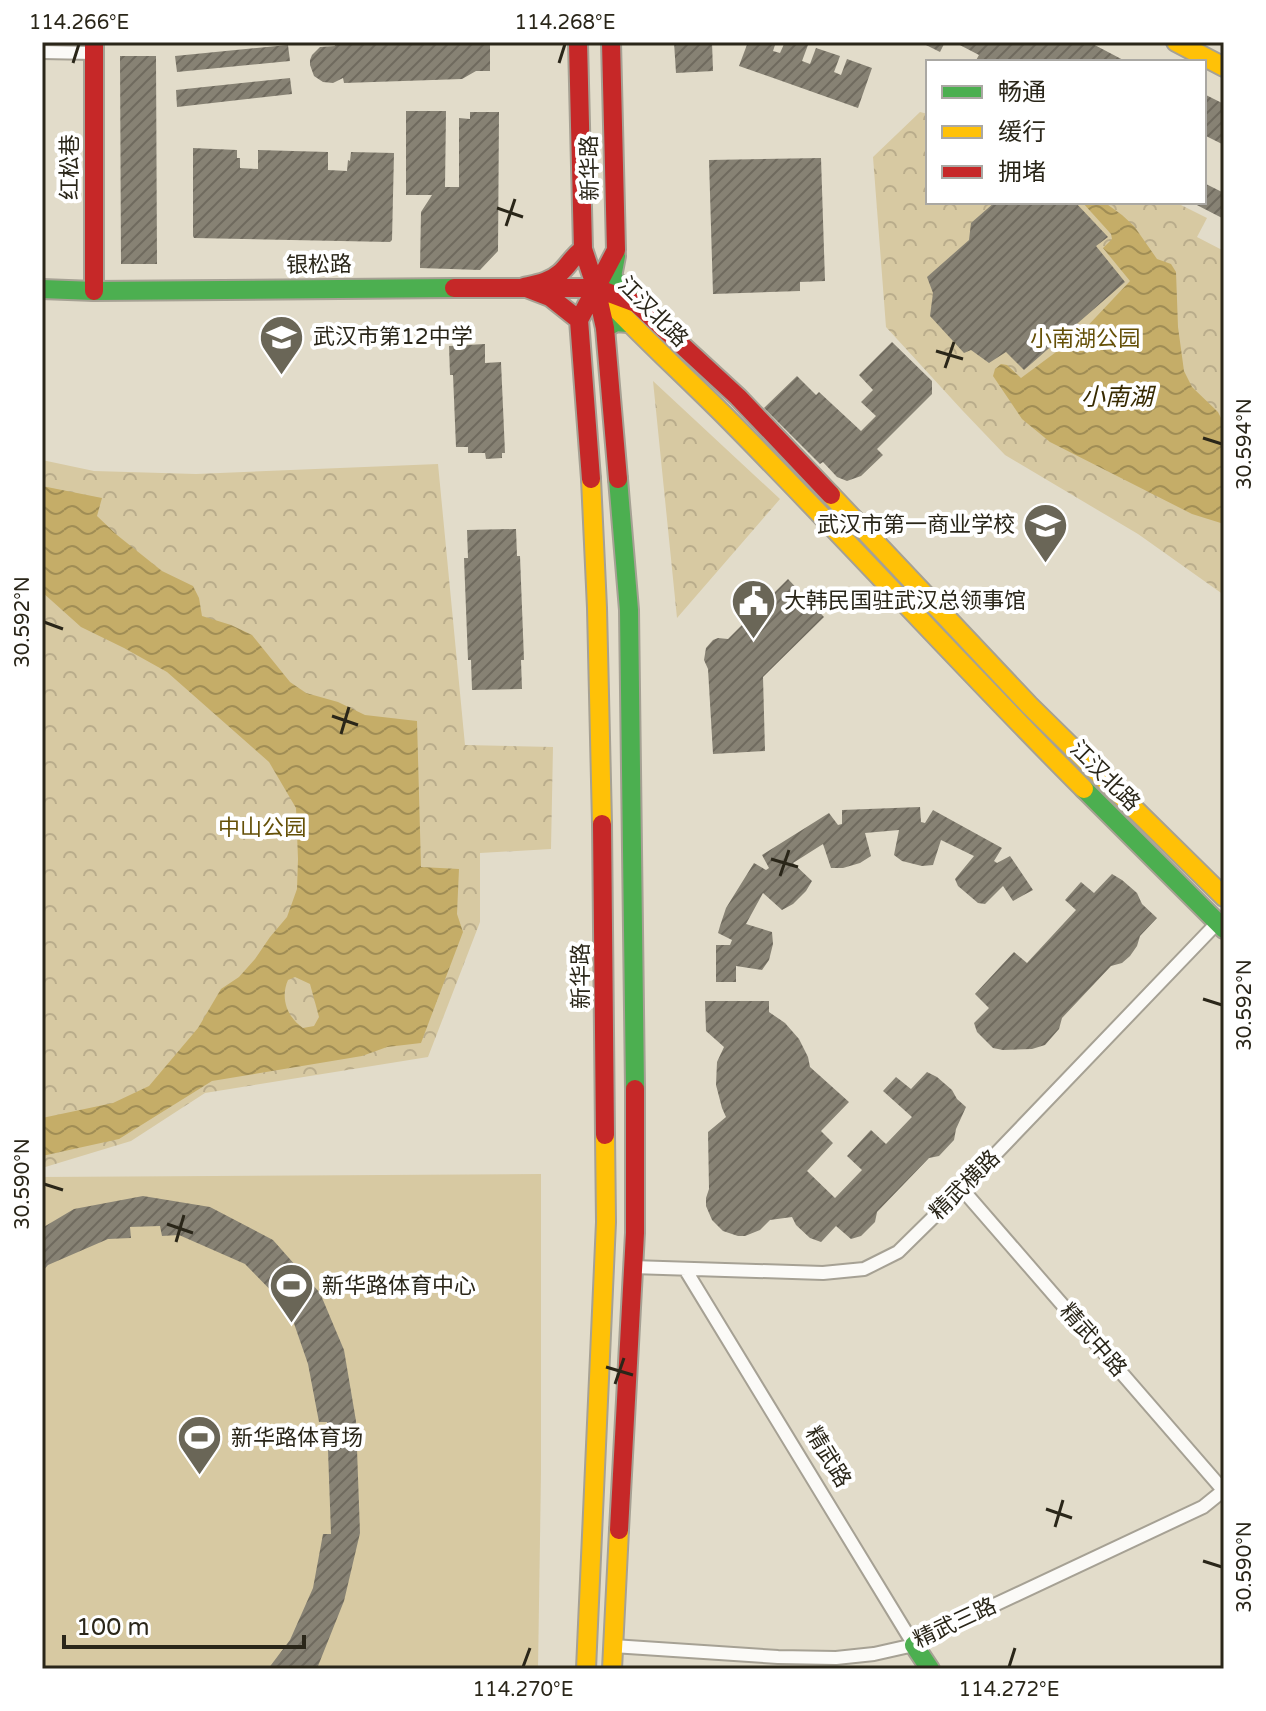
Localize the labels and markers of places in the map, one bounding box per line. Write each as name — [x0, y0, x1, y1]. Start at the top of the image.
school or university icon: 武汉市第12中学 — [258, 313, 306, 376]
place label: 武汉市第12中学 — [313, 324, 473, 350]
school or university icon: 武汉市第一商业学校 — [1022, 501, 1070, 564]
place label: 武汉市第一商业学校 — [817, 512, 1015, 538]
public building icon: 大韩民国驻武汉总领事馆 — [729, 577, 777, 640]
place label: 大韩民国驻武汉总领事馆 — [784, 588, 1026, 614]
sports icon: 新华路体育中心 — [267, 1262, 315, 1325]
place label: 新华路体育中心 — [322, 1273, 476, 1299]
sports icon: 新华路体育场 — [176, 1414, 224, 1477]
place label: 新华路体育场 — [231, 1425, 363, 1451]

